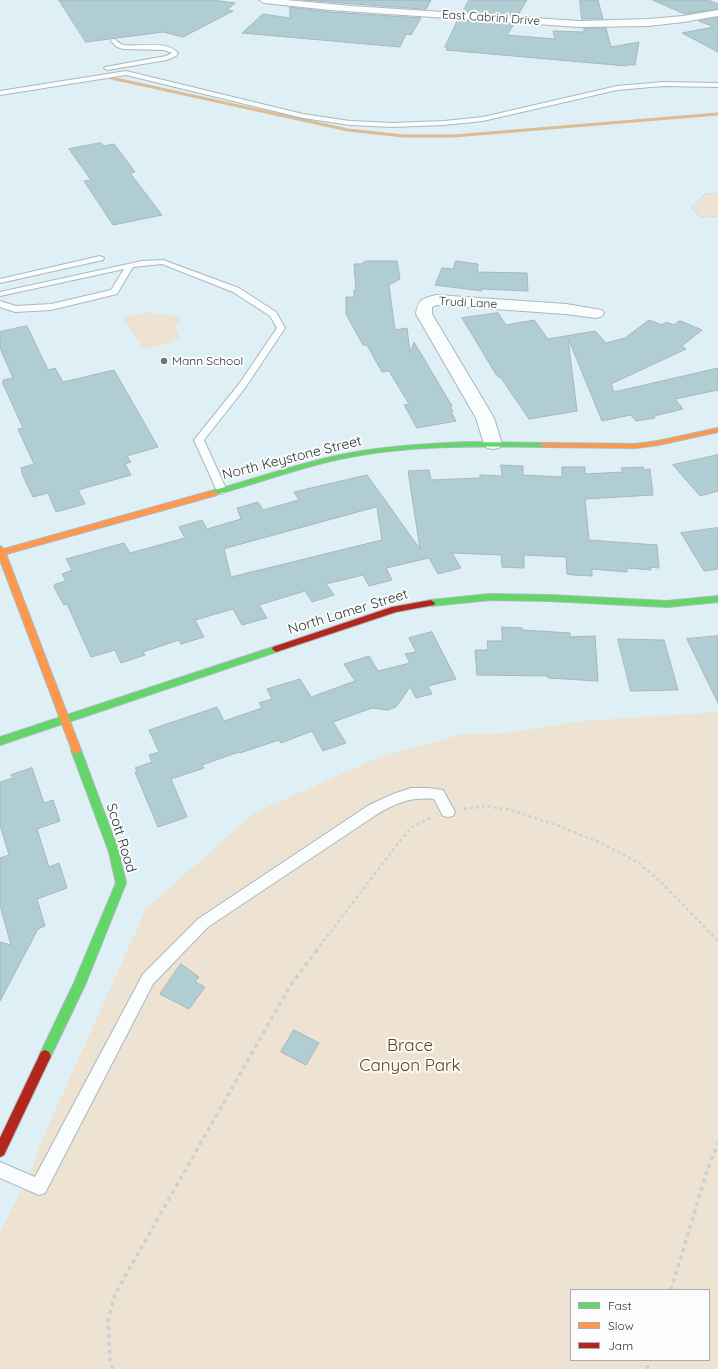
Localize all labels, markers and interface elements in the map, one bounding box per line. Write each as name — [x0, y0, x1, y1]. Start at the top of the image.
street label: East Cabrini Drive — [441, 7, 541, 29]
street label: Trudi Lane — [438, 294, 498, 312]
place label: Mann School — [172, 354, 243, 368]
marker: Mann School — [159, 356, 169, 366]
street label: North Keystone Street — [221, 433, 363, 483]
street label: North Lamer Street — [286, 586, 410, 638]
street label: Scott Road — [102, 801, 140, 875]
park label: Brace Canyon Park — [359, 1036, 461, 1076]
legend — [570, 1289, 710, 1361]
text: Fast — [608, 1298, 632, 1313]
text: Slow — [608, 1318, 634, 1333]
text: Jam — [608, 1338, 633, 1353]

